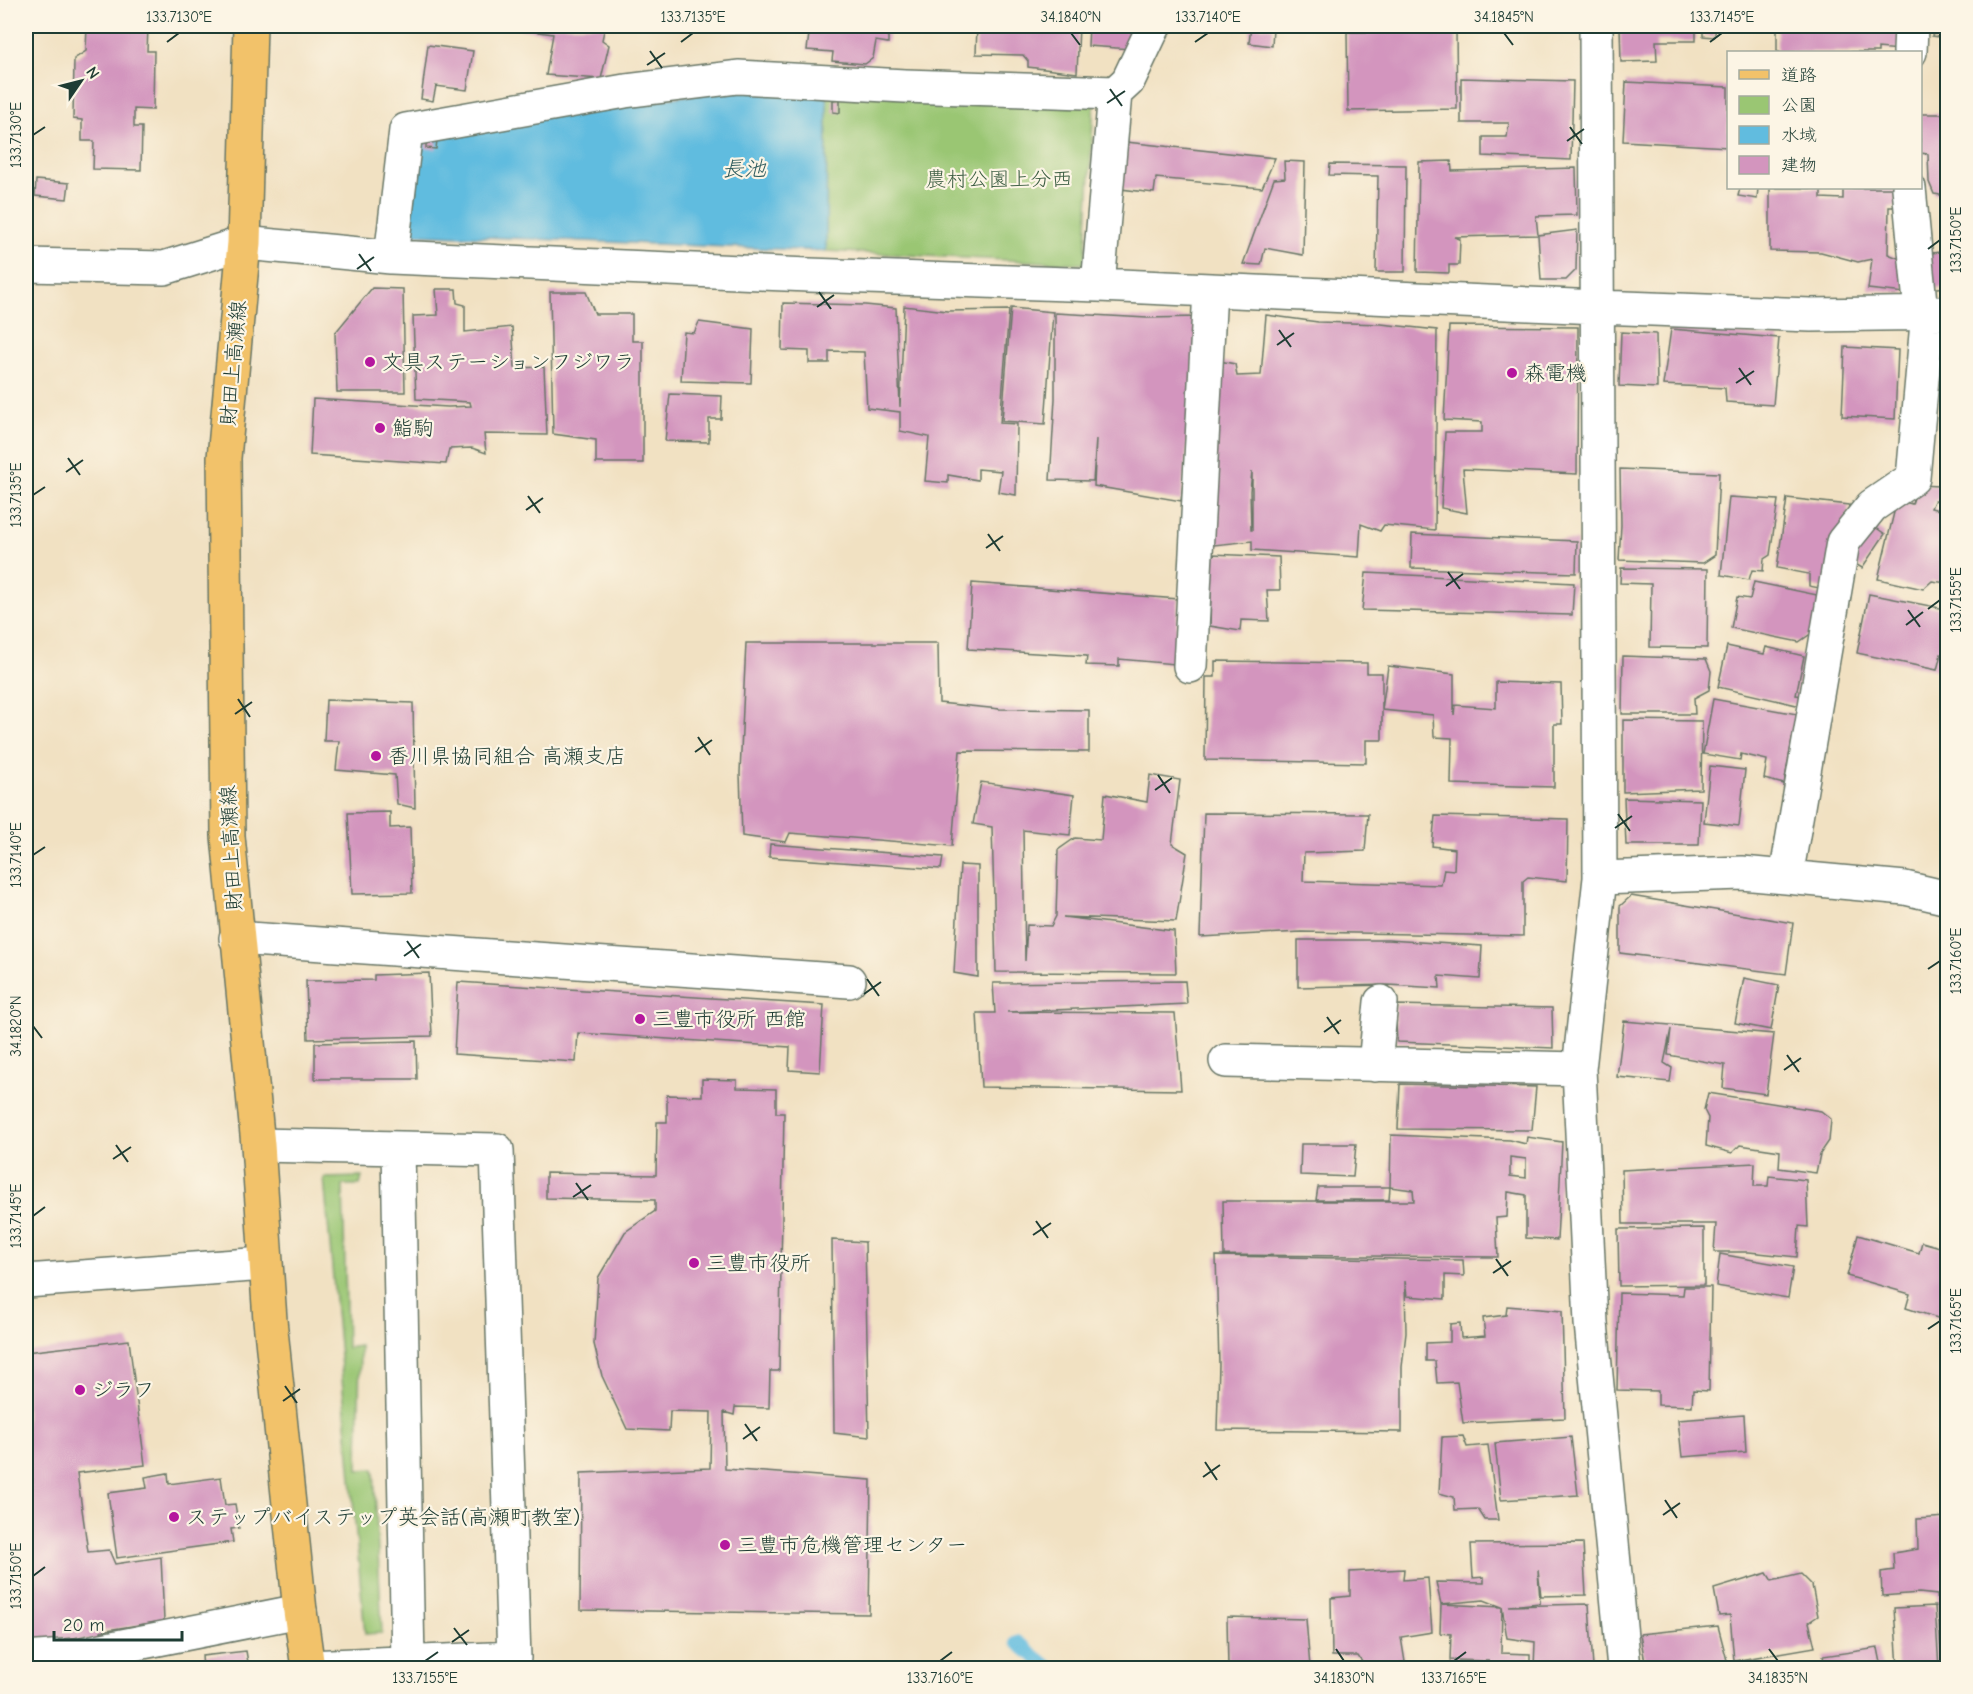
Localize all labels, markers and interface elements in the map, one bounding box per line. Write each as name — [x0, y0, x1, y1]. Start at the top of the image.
text: 133.7130°E — [146, 8, 212, 26]
text: 133.7135°E — [661, 8, 725, 26]
text: 34.1840°N — [1041, 8, 1101, 26]
text: 133.7140°E — [1175, 8, 1241, 26]
text: 34.1845°N — [1474, 8, 1534, 26]
text: 133.7145°E — [1690, 8, 1754, 26]
north arrow — [51, 51, 111, 111]
legend — [1727, 51, 1922, 189]
text: N — [82, 64, 103, 82]
text: 道路 — [1781, 65, 1817, 86]
text: 公園 — [1781, 95, 1817, 116]
text: 133.7130°E — [7, 102, 25, 168]
text: 水域 — [1781, 125, 1817, 146]
text: 建物 — [1781, 155, 1817, 176]
water label: 長池 — [722, 156, 767, 182]
park label: 農村公園上分西 — [926, 167, 1073, 191]
text: 133.7150°E — [1947, 207, 1965, 273]
street label: 財田上高瀬線 — [216, 299, 250, 427]
place label: 文具ステーションフジワラ — [382, 350, 635, 374]
marker: 文具ステーションフジワラ — [363, 355, 377, 369]
place label: 森電機 — [1524, 361, 1587, 385]
marker: 森電機 — [1505, 366, 1519, 380]
place label: 鮨駒 — [392, 416, 434, 440]
marker: 鮨駒 — [373, 421, 387, 435]
text: 133.7135°E — [7, 463, 25, 527]
text: 133.7155°E — [1947, 567, 1965, 633]
place label: 香川県協同組合 高瀬支店 — [388, 744, 626, 768]
marker: 香川県協同組合 高瀬支店 — [369, 749, 383, 763]
street label: 財田上高瀬線 — [216, 784, 246, 912]
text: 133.7140°E — [7, 822, 25, 888]
text: 133.7160°E — [1947, 928, 1965, 994]
text: 34.1820°N — [7, 995, 25, 1057]
place label: 三豊市役所 西館 — [652, 1007, 806, 1031]
marker: 三豊市役所 西館 — [633, 1012, 647, 1026]
text: 133.7145°E — [7, 1184, 25, 1248]
place label: 三豊市役所 — [706, 1251, 811, 1275]
marker: 三豊市役所 — [687, 1256, 701, 1270]
text: 133.7165°E — [1947, 1288, 1965, 1354]
place label: ジラフ — [92, 1378, 155, 1402]
marker: ジラフ — [73, 1383, 87, 1397]
place label: ステップバイステップ英会話(高瀬町教室) — [186, 1505, 580, 1529]
marker: ステップバイステップ英会話(高瀬町教室) — [167, 1510, 181, 1524]
place label: 三豊市危機管理センター — [737, 1533, 967, 1557]
marker: 三豊市危機管理センター — [718, 1538, 732, 1552]
text: 133.7150°E — [7, 1543, 25, 1609]
scale bar — [54, 1604, 182, 1642]
text: 20 m — [63, 1615, 104, 1636]
text: 133.7155°E — [392, 1669, 458, 1687]
text: 133.7160°E — [907, 1669, 973, 1687]
text: 34.1830°N — [1313, 1669, 1375, 1687]
text: 133.7165°E — [1421, 1669, 1487, 1687]
text: 34.1835°N — [1748, 1669, 1808, 1687]

